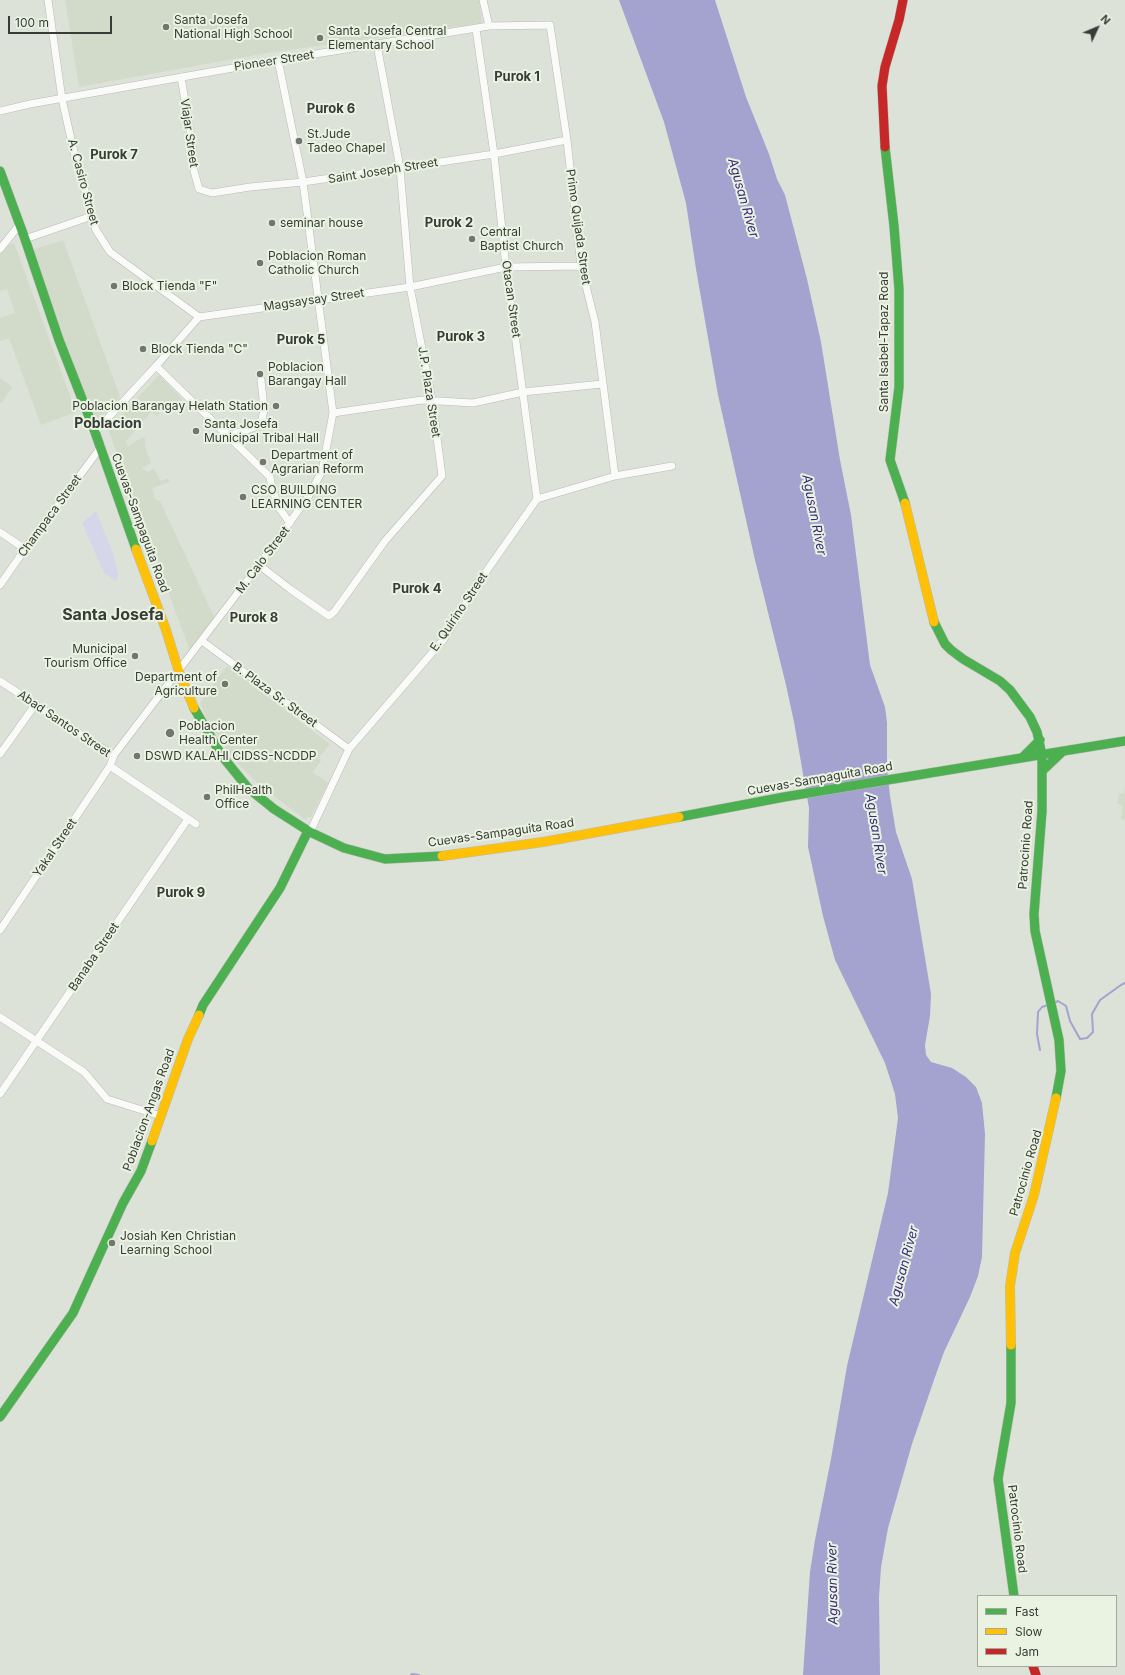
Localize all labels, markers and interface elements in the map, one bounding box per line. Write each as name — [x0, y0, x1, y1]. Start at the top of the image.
scale bar — [10, 8, 114, 34]
north arrow — [1077, 8, 1117, 48]
text: N — [1098, 12, 1114, 28]
place label: Santa Josefa National High School — [174, 13, 293, 41]
text: 100 m — [15, 15, 49, 30]
marker: Santa Josefa National High School — [161, 22, 171, 32]
place label: Santa Josefa Central Elementary School — [328, 24, 446, 52]
marker: Santa Josefa Central Elementary School — [315, 33, 325, 43]
street label: Pioneer Street — [233, 48, 315, 74]
district label: Purok 1 — [494, 69, 540, 85]
street label: Viajar Street — [177, 98, 201, 168]
district label: Purok 6 — [307, 101, 355, 117]
place label: St.Jude Tadeo Chapel — [307, 127, 385, 155]
marker: St.Jude Tadeo Chapel — [294, 136, 304, 146]
street label: A. Casiro Street — [65, 137, 101, 227]
district label: Purok 7 — [90, 147, 138, 163]
street label: Saint Joseph Street — [327, 155, 439, 187]
water label: Agusan River — [724, 157, 762, 239]
street label: Primo Quijada Street — [563, 168, 593, 286]
district label: Purok 2 — [425, 215, 473, 231]
place label: seminar house — [280, 216, 363, 230]
marker: seminar house — [267, 218, 277, 228]
place label: Central Baptist Church — [480, 225, 564, 253]
marker: Central Baptist Church — [467, 234, 477, 244]
place label: Poblacion Roman Catholic Church — [268, 249, 366, 277]
marker: Poblacion Roman Catholic Church — [255, 258, 265, 268]
street label: Otacan Street — [498, 259, 524, 339]
street label: Santa Isabel-Tapaz Road — [877, 272, 891, 412]
place label: Block Tienda "F" — [122, 279, 217, 293]
marker: Block Tienda "F" — [109, 281, 119, 291]
street label: Magsaysay Street — [263, 286, 365, 314]
district label: Purok 3 — [437, 329, 485, 345]
district label: Purok 5 — [277, 332, 325, 348]
place label: Block Tienda "C" — [151, 342, 248, 356]
marker: Block Tienda "C" — [138, 344, 148, 354]
street label: J.P. Plaza Street — [415, 345, 443, 439]
place label: Poblacion Barangay Hall — [268, 360, 346, 388]
marker: Poblacion Barangay Hall — [255, 369, 265, 379]
place label: Poblacion Barangay Helath Station — [72, 399, 268, 413]
marker: Poblacion Barangay Helath Station — [271, 401, 281, 411]
district label: Poblacion — [74, 416, 142, 432]
place label: Santa Josefa Municipal Tribal Hall — [204, 417, 319, 445]
marker: Santa Josefa Municipal Tribal Hall — [191, 426, 201, 436]
place label: Department of Agrarian Reform — [271, 448, 364, 476]
street label: Cuevas-Sampaguita Road — [108, 451, 172, 595]
marker: Department of Agrarian Reform — [258, 457, 268, 467]
street label: Champaca Street — [15, 472, 85, 560]
water label: Agusan River — [799, 473, 829, 557]
place label: CSO BUILDING LEARNING CENTER — [251, 483, 362, 511]
marker: CSO BUILDING LEARNING CENTER — [238, 492, 248, 502]
street label: M. Calo Street — [233, 524, 293, 596]
street label: E. Quirino Street — [427, 570, 491, 654]
district label: Purok 4 — [393, 581, 441, 597]
district label: Santa Josefa — [62, 605, 164, 625]
district label: Purok 8 — [230, 610, 278, 626]
place label: Municipal Tourism Office — [44, 642, 127, 670]
marker: Municipal Tourism Office — [130, 651, 140, 661]
street label: B. Plaza Sr. Street — [230, 660, 320, 730]
place label: Department of Agriculture — [135, 670, 217, 698]
marker: Department of Agriculture — [220, 679, 230, 689]
street label: Abad Santos Street — [15, 687, 113, 761]
place label: Poblacion Health Center — [179, 719, 257, 747]
marker: Poblacion Health Center — [164, 727, 176, 739]
place label: DSWD KALAHI CIDSS-NCDDP — [145, 749, 316, 763]
marker: DSWD KALAHI CIDSS-NCDDP — [132, 751, 142, 761]
street label: Cuevas-Sampaguita Road — [746, 759, 894, 799]
place label: PhilHealth Office — [215, 783, 272, 811]
marker: PhilHealth Office — [202, 792, 212, 802]
water label: Agusan River — [862, 792, 890, 876]
street label: Patrocinio Road — [1016, 800, 1036, 890]
street label: Yakal Street — [30, 816, 80, 880]
street label: Cuevas-Sampaguita Road — [427, 816, 575, 850]
district label: Purok 9 — [157, 885, 205, 901]
street label: Banaba Street — [66, 920, 122, 994]
street label: Poblacion-Angas Road — [120, 1047, 178, 1173]
street label: Patrocinio Road — [1007, 1128, 1045, 1218]
water label: Agusan River — [886, 1224, 922, 1308]
place label: Josiah Ken Christian Learning School — [120, 1229, 236, 1257]
marker: Josiah Ken Christian Learning School — [107, 1238, 117, 1248]
street label: Patrocinio Road — [1004, 1484, 1030, 1574]
water label: Agusan River — [824, 1543, 842, 1625]
legend — [977, 1595, 1117, 1667]
text: Fast — [1015, 1604, 1039, 1619]
text: Slow — [1015, 1624, 1042, 1639]
text: Jam — [1015, 1644, 1039, 1659]

